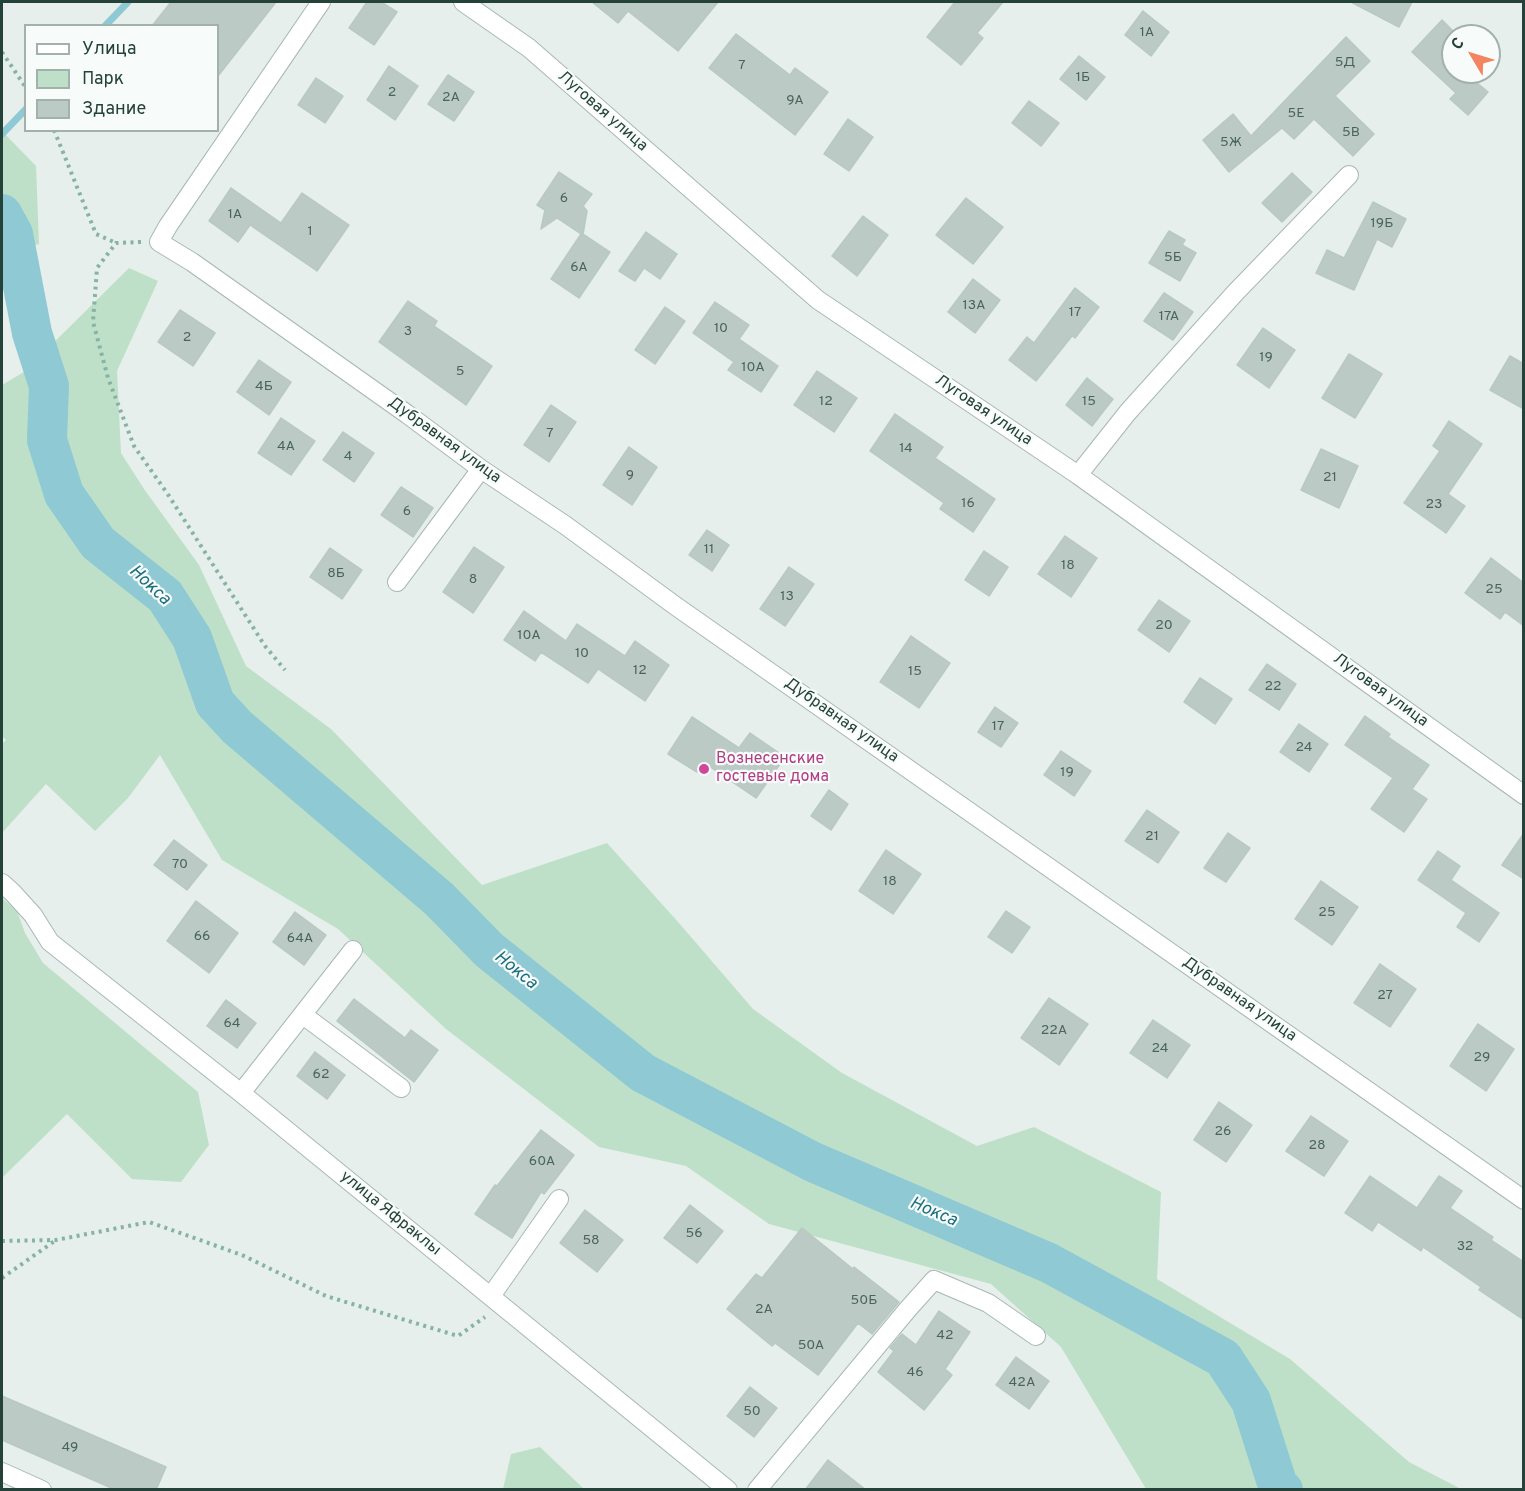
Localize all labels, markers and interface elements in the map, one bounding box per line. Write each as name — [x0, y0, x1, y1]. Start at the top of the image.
legend — [24, 24, 219, 132]
north arrow — [1441, 24, 1501, 84]
house number: 1А — [1140, 25, 1154, 41]
text: С — [1447, 34, 1469, 54]
text: Улица — [82, 38, 136, 61]
house number: 5Д — [1335, 55, 1355, 71]
house number: 7 — [738, 58, 746, 74]
text: Парк — [82, 68, 124, 91]
street label: Луговая улица — [553, 68, 651, 156]
house number: 1Б — [1076, 70, 1090, 86]
house number: 2 — [388, 85, 396, 101]
house number: 2А — [442, 90, 460, 106]
house number: 9А — [786, 93, 804, 109]
text: Здание — [82, 98, 146, 121]
house number: 5Е — [1287, 106, 1305, 122]
house number: 5В — [1342, 125, 1360, 141]
house number: 5Ж — [1220, 135, 1242, 151]
house number: 6 — [560, 191, 568, 207]
house number: 1А — [228, 207, 242, 223]
house number: 19Б — [1371, 216, 1393, 232]
house number: 1 — [307, 224, 313, 240]
house number: 5Б — [1164, 250, 1182, 266]
house number: 6А — [570, 260, 588, 276]
house number: 13А — [962, 298, 986, 314]
house number: 17 — [1069, 305, 1081, 321]
house number: 17А — [1159, 309, 1179, 325]
house number: 10 — [714, 321, 728, 337]
house number: 3 — [404, 324, 412, 340]
house number: 2 — [183, 330, 191, 346]
house number: 19 — [1259, 350, 1273, 366]
house number: 10А — [741, 360, 765, 376]
house number: 5 — [456, 364, 464, 380]
street label: Луговая улица — [931, 371, 1035, 451]
house number: 4Б — [255, 379, 273, 395]
street label: Дубравная улица — [384, 394, 504, 488]
house number: 12 — [819, 394, 833, 410]
house number: 15 — [1082, 394, 1096, 410]
house number: 7 — [546, 426, 554, 442]
house number: 4А — [277, 439, 295, 455]
house number: 14 — [899, 441, 913, 457]
house number: 4 — [344, 449, 352, 465]
house number: 9 — [626, 468, 634, 484]
house number: 21 — [1323, 470, 1337, 486]
house number: 16 — [961, 496, 975, 512]
house number: 23 — [1426, 497, 1442, 513]
house number: 6 — [403, 504, 411, 520]
house number: 11 — [704, 542, 714, 558]
house number: 18 — [1061, 558, 1075, 574]
water label: Нокса — [124, 561, 174, 611]
house number: 8Б — [327, 566, 345, 582]
house number: 8 — [469, 572, 477, 588]
house number: 25 — [1485, 582, 1503, 598]
house number: 13 — [780, 589, 794, 605]
house number: 20 — [1155, 618, 1173, 634]
house number: 10А — [517, 628, 541, 644]
house number: 10 — [575, 646, 589, 662]
street label: Луговая улица — [1329, 650, 1431, 732]
house number: 12 — [633, 663, 647, 679]
house number: 15 — [908, 664, 922, 680]
street label: Дубравная улица — [780, 674, 902, 768]
house number: 22 — [1264, 679, 1282, 695]
house number: 17 — [992, 719, 1004, 735]
house number: 24 — [1295, 740, 1313, 756]
place label: Вознесенские гостевые дома — [716, 750, 829, 788]
marker: Вознесенские гостевые дома — [697, 762, 711, 776]
house number: 19 — [1060, 765, 1074, 781]
house number: 21 — [1145, 829, 1159, 845]
house number: 70 — [172, 857, 188, 873]
house number: 18 — [883, 874, 897, 890]
house number: 25 — [1318, 905, 1336, 921]
house number: 66 — [194, 929, 210, 945]
house number: 64А — [287, 931, 313, 947]
water label: Нокса — [489, 947, 541, 995]
street label: Дубравная улица — [1178, 953, 1300, 1047]
house number: 27 — [1377, 988, 1393, 1004]
house number: 64 — [223, 1016, 241, 1032]
house number: 22А — [1041, 1023, 1067, 1039]
house number: 24 — [1151, 1041, 1169, 1057]
house number: 29 — [1474, 1050, 1490, 1066]
house number: 62 — [313, 1067, 329, 1083]
house number: 26 — [1215, 1124, 1231, 1140]
house number: 28 — [1308, 1138, 1326, 1154]
house number: 60А — [529, 1154, 555, 1170]
street label: улица Яфраклы — [336, 1168, 444, 1260]
water label: Нокса — [906, 1193, 960, 1233]
house number: 56 — [685, 1226, 703, 1242]
house number: 58 — [582, 1233, 600, 1249]
house number: 32 — [1457, 1239, 1473, 1255]
house number: 50Б — [851, 1293, 877, 1309]
house number: 2А — [755, 1302, 773, 1318]
house number: 42 — [936, 1328, 954, 1344]
house number: 50А — [798, 1338, 824, 1354]
house number: 46 — [906, 1365, 924, 1381]
house number: 42А — [1009, 1375, 1035, 1391]
house number: 50 — [743, 1404, 761, 1420]
house number: 49 — [62, 1440, 78, 1456]

